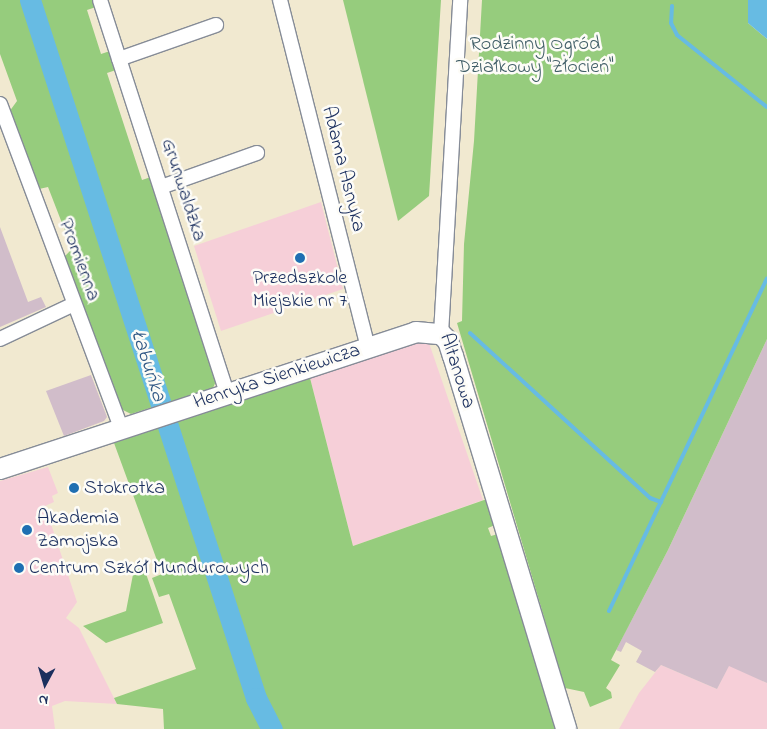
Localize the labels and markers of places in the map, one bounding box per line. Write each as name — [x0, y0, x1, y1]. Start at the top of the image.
marker: Przedszkole Miejskie nr 7 — [294, 252, 306, 264]
place label: Przedszkole Miejskie nr 7 — [253, 266, 347, 313]
place label: Stokrotka — [84, 476, 165, 500]
marker: Stokrotka — [68, 482, 80, 494]
place label: Akademia Zamojska — [37, 506, 119, 553]
marker: Akademia Zamojska — [21, 524, 33, 536]
place label: Centrum Szkół Mundurowych — [29, 556, 269, 580]
marker: Centrum Szkół Mundurowych — [13, 562, 25, 574]

